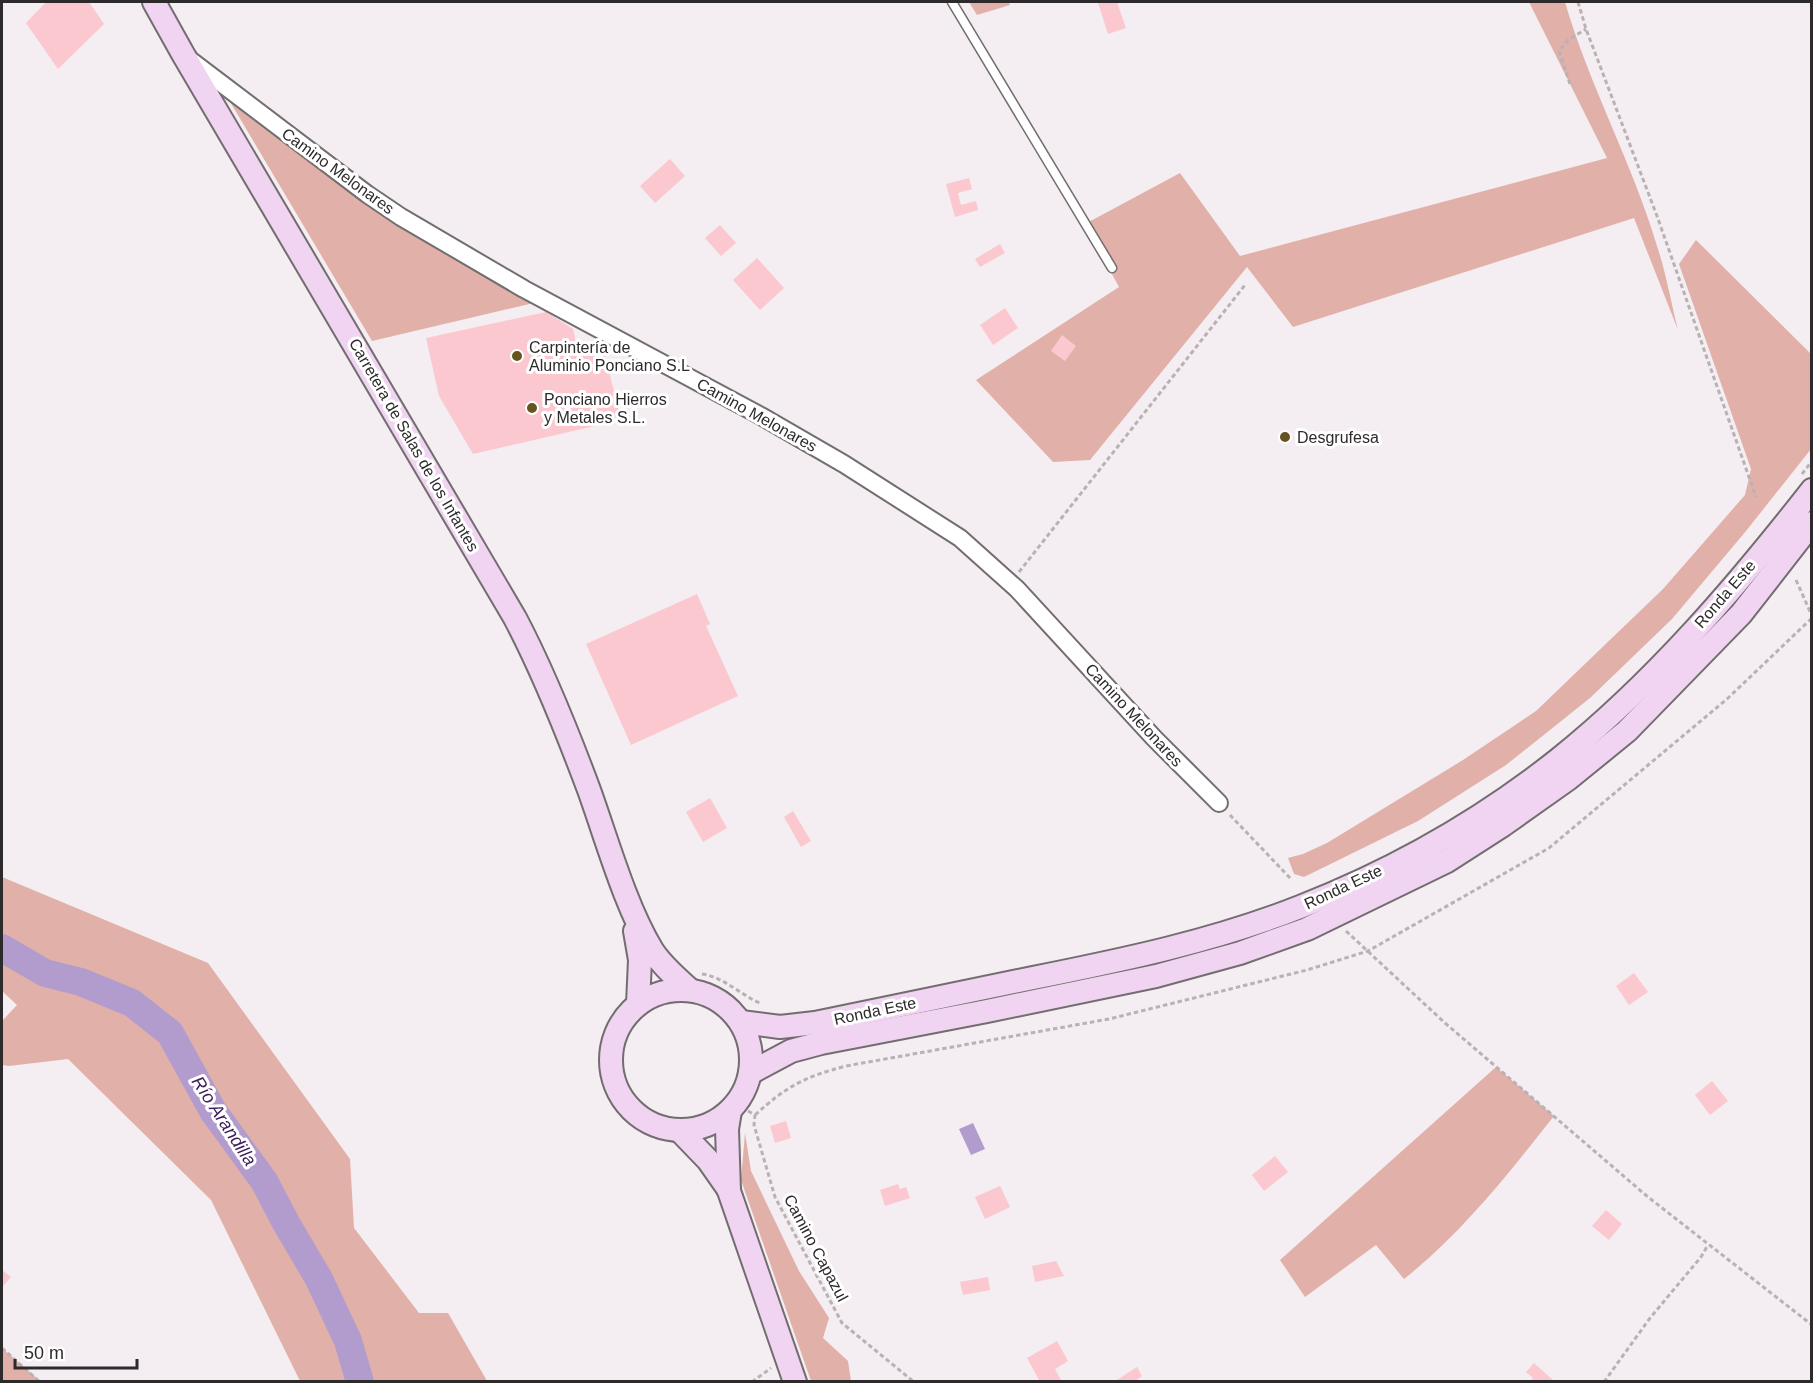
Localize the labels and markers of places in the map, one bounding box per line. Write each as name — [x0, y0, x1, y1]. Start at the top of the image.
place label: Carpintería de Aluminio Ponciano S.L — [529, 339, 690, 374]
marker: Carpintería de Aluminio Ponciano S.L — [510, 349, 524, 363]
place label: Ponciano Hierros y Metales S.L. — [544, 391, 667, 426]
marker: Ponciano Hierros y Metales S.L. — [525, 401, 539, 415]
place label: Desgrufesa — [1297, 429, 1379, 446]
marker: Desgrufesa — [1278, 430, 1292, 444]

